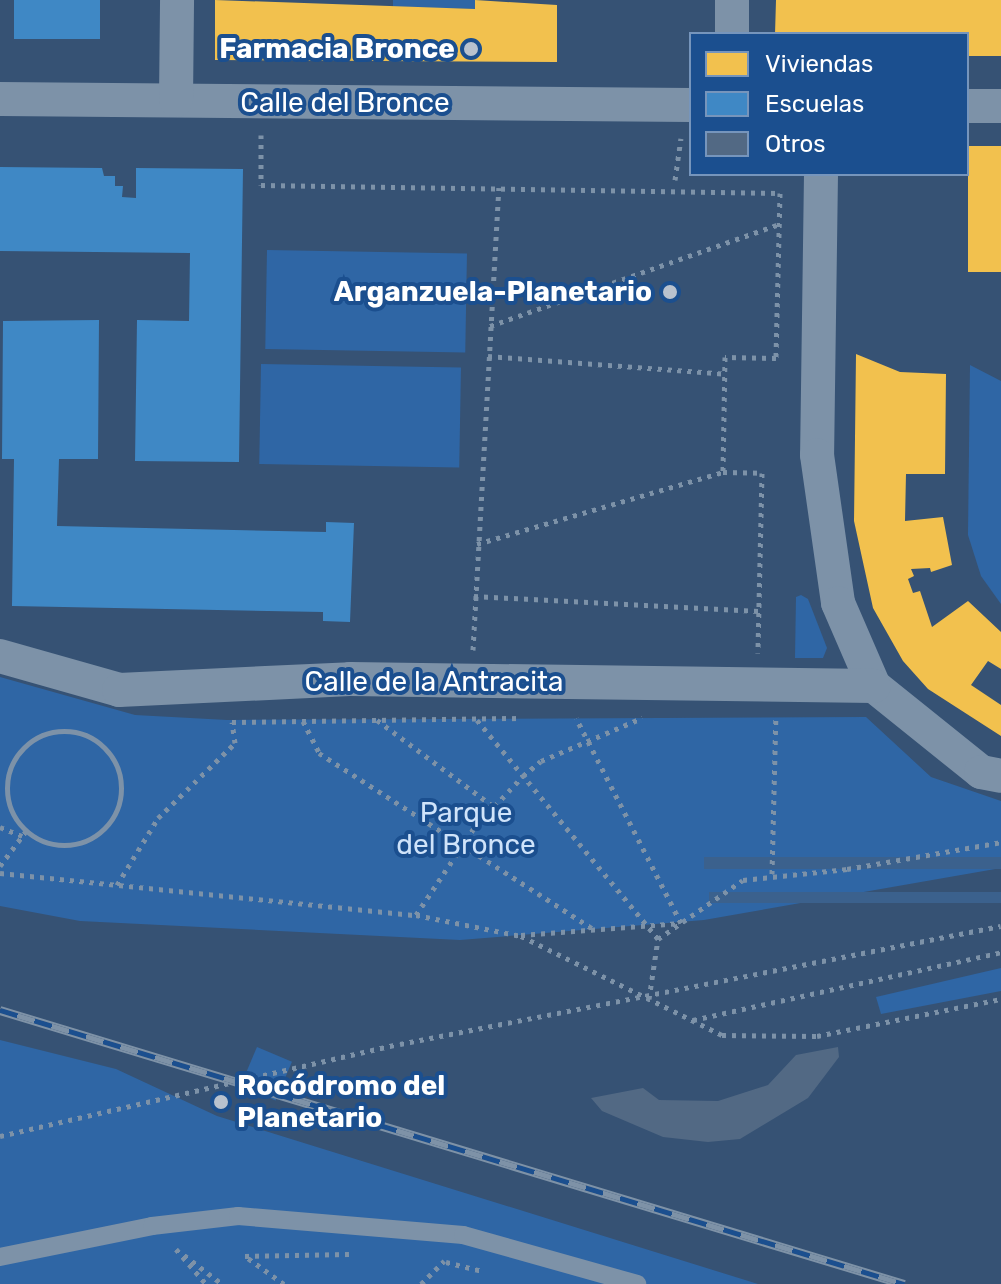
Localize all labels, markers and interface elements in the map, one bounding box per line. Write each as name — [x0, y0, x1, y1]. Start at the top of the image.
place label: Farmacia Bronce — [219, 32, 455, 66]
legend — [689, 32, 969, 176]
marker: Farmacia Bronce — [462, 40, 480, 58]
text: Viviendas — [765, 50, 873, 78]
street label: Calle del Bronce — [240, 86, 450, 120]
text: Escuelas — [765, 90, 864, 118]
text: Otros — [765, 130, 826, 158]
place label: Arganzuela-Planetario — [334, 275, 652, 309]
marker: Arganzuela-Planetario — [659, 281, 681, 303]
street label: Calle de la Antracita — [304, 665, 564, 699]
park label: Parque del Bronce — [396, 796, 536, 862]
place label: Rocódromo del Planetario — [237, 1069, 445, 1135]
marker: Rocódromo del Planetario — [212, 1093, 230, 1111]

